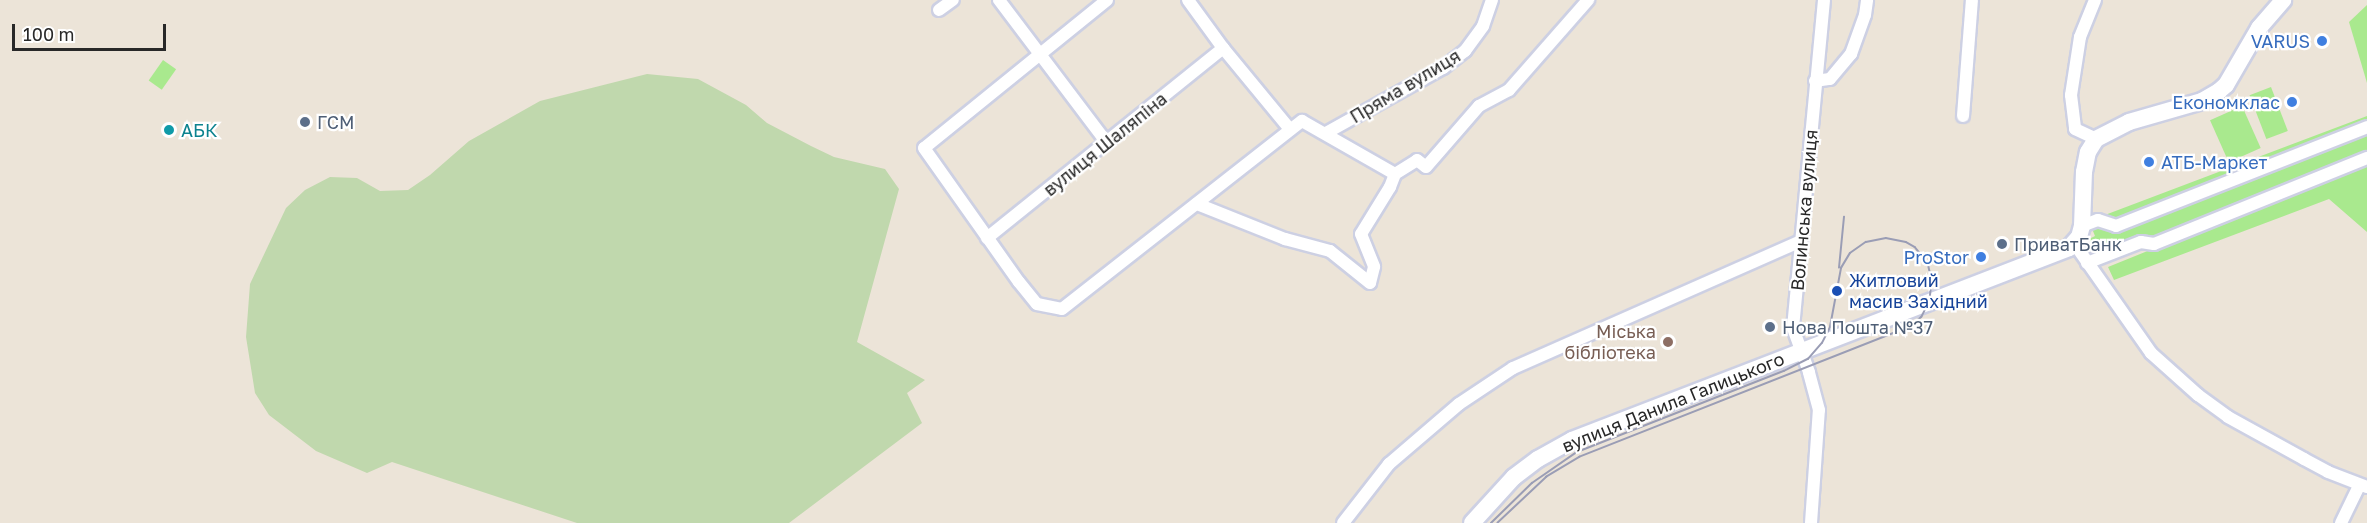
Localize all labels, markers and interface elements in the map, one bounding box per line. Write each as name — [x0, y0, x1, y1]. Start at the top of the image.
scale bar — [15, 12, 170, 50]
text: 100 m — [23, 23, 74, 45]
place label: VARUS — [2251, 30, 2310, 52]
marker: VARUS — [2315, 34, 2329, 48]
street label: Пряма вулиця — [1346, 45, 1464, 127]
street label: вулиця Шаляпіна — [1039, 88, 1171, 200]
place label: Економклас — [2172, 91, 2280, 113]
marker: Економклас — [2285, 95, 2299, 109]
place label: ГСМ — [317, 111, 354, 133]
marker: ГСМ — [298, 115, 312, 129]
place label: АБК — [181, 119, 218, 141]
marker: АБК — [162, 123, 176, 137]
street label: Волинська вулиця — [1786, 128, 1822, 292]
place label: АТБ-Маркет — [2161, 151, 2267, 173]
marker: АТБ-Маркет — [2142, 155, 2156, 169]
place label: ПриватБанк — [2014, 233, 2122, 255]
marker: ПриватБанк — [1995, 237, 2009, 251]
place label: ProStor — [1903, 246, 1969, 268]
marker: ProStor — [1974, 250, 1988, 264]
place label: Житловий масив Західний — [1849, 270, 1988, 312]
marker: Житловий масив Західний — [1830, 284, 1844, 298]
place label: Нова Пошта №37 — [1782, 316, 1933, 338]
marker: Нова Пошта №37 — [1763, 320, 1777, 334]
place label: Міська бібліотека — [1565, 321, 1656, 364]
marker: Міська бібліотека — [1661, 335, 1675, 349]
street label: вулиця Данила Галицького — [1559, 347, 1787, 457]

